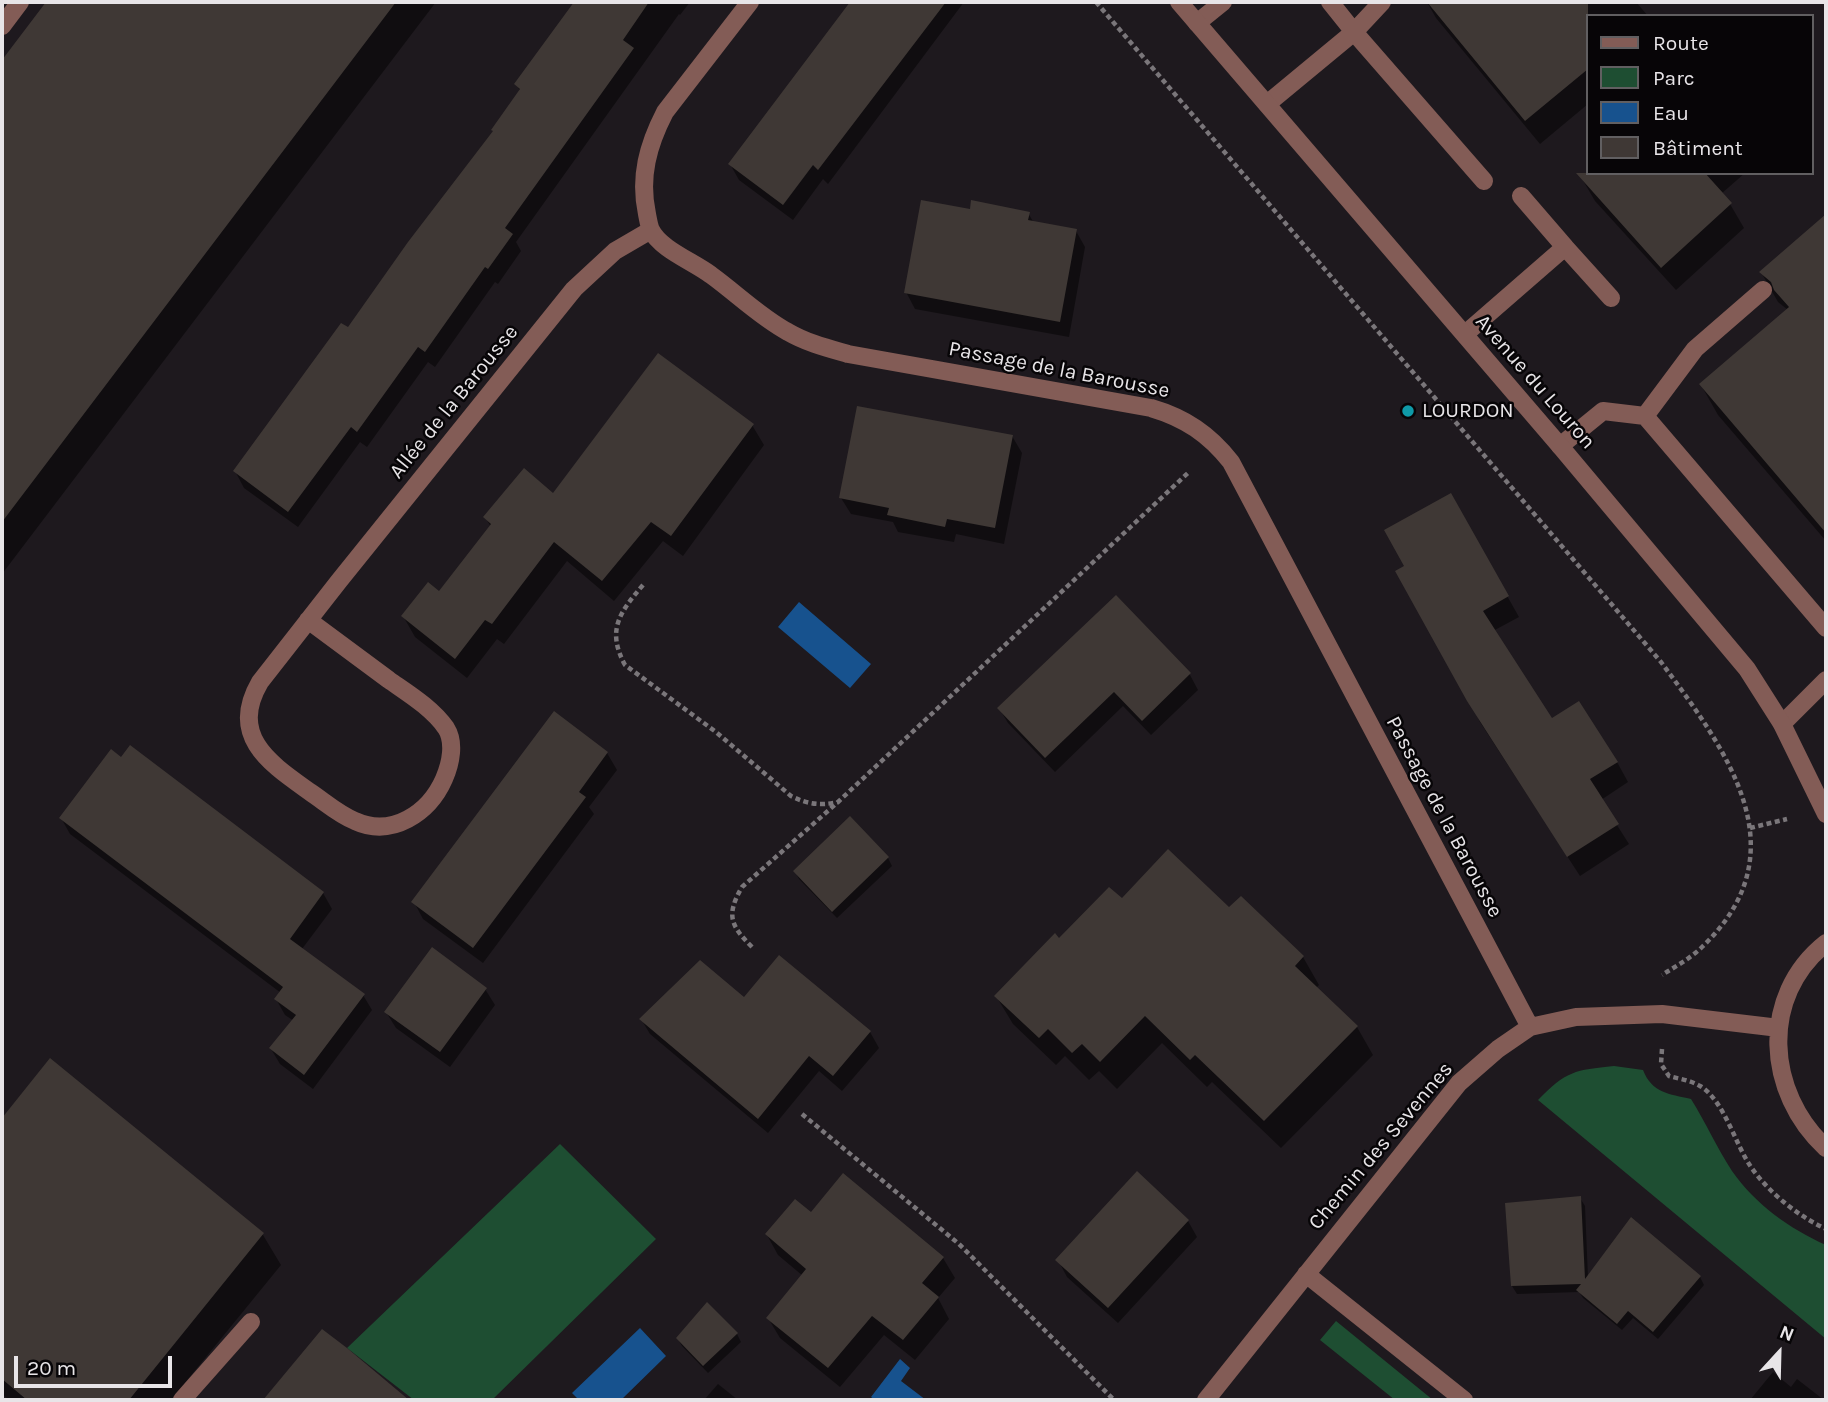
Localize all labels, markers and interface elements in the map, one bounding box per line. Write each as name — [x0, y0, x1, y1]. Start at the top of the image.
legend — [1587, 14, 1814, 175]
text: Route — [1653, 31, 1709, 55]
text: Parc — [1653, 66, 1695, 90]
text: Eau — [1653, 101, 1689, 125]
text: Bâtiment — [1653, 136, 1743, 160]
street label: Avenue du Louron — [1470, 310, 1600, 454]
street label: Allée de la Barousse — [384, 320, 524, 484]
street label: Passage de la Barousse — [946, 336, 1172, 404]
place label: LOURDON — [1422, 398, 1514, 424]
marker: LOURDON — [1400, 403, 1416, 419]
street label: Passage de la Barousse — [1380, 712, 1508, 922]
street label: Chemin des Sevennes — [1303, 1057, 1459, 1235]
north arrow — [1744, 1318, 1814, 1388]
text: N — [1776, 1321, 1797, 1346]
scale bar — [18, 1342, 175, 1386]
text: 20 m — [27, 1356, 76, 1380]

